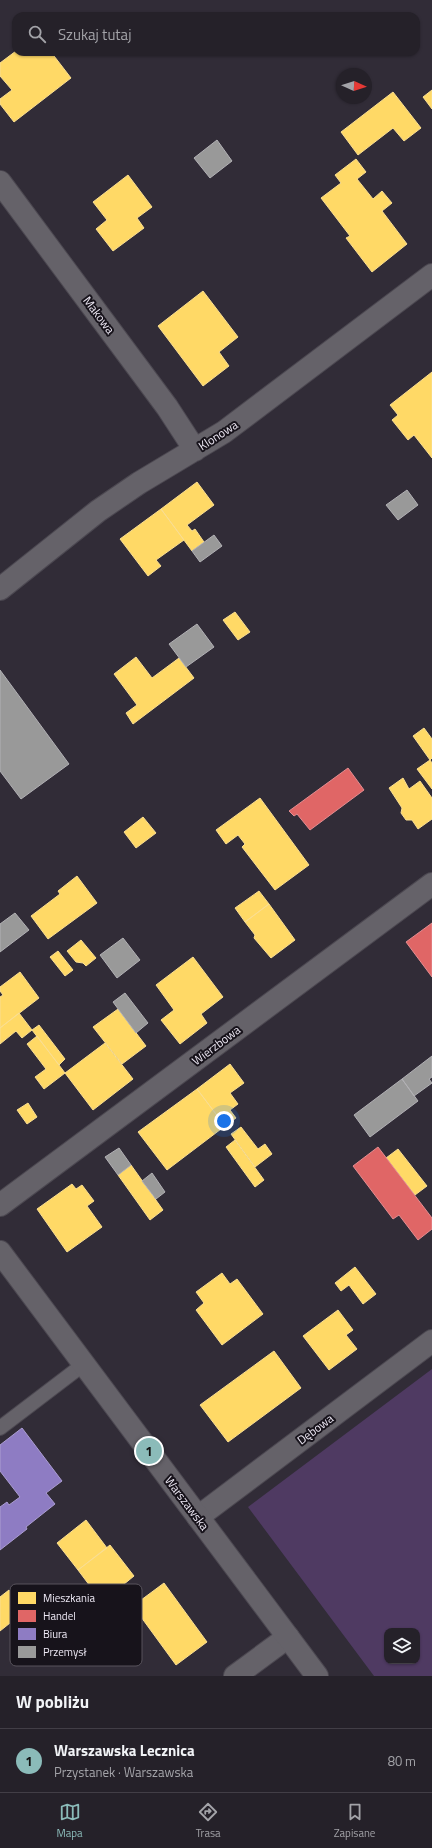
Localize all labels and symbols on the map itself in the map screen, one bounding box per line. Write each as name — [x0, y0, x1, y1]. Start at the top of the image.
north arrow — [336, 68, 372, 104]
street label: Makowa — [78, 292, 120, 338]
street label: Klonowa — [194, 415, 242, 455]
street label: Wierzbowa — [188, 1020, 244, 1070]
your location — [214, 1111, 234, 1131]
street label: Dębowa — [293, 1409, 337, 1449]
pin: 1 — [136, 1436, 162, 1466]
street label: Warszawska — [160, 1472, 214, 1534]
legend — [10, 1584, 142, 1666]
text: Mieszkania — [43, 1590, 95, 1606]
text: Handel — [43, 1608, 76, 1624]
text: Biura — [43, 1626, 68, 1642]
text: Przemysł — [43, 1644, 87, 1660]

